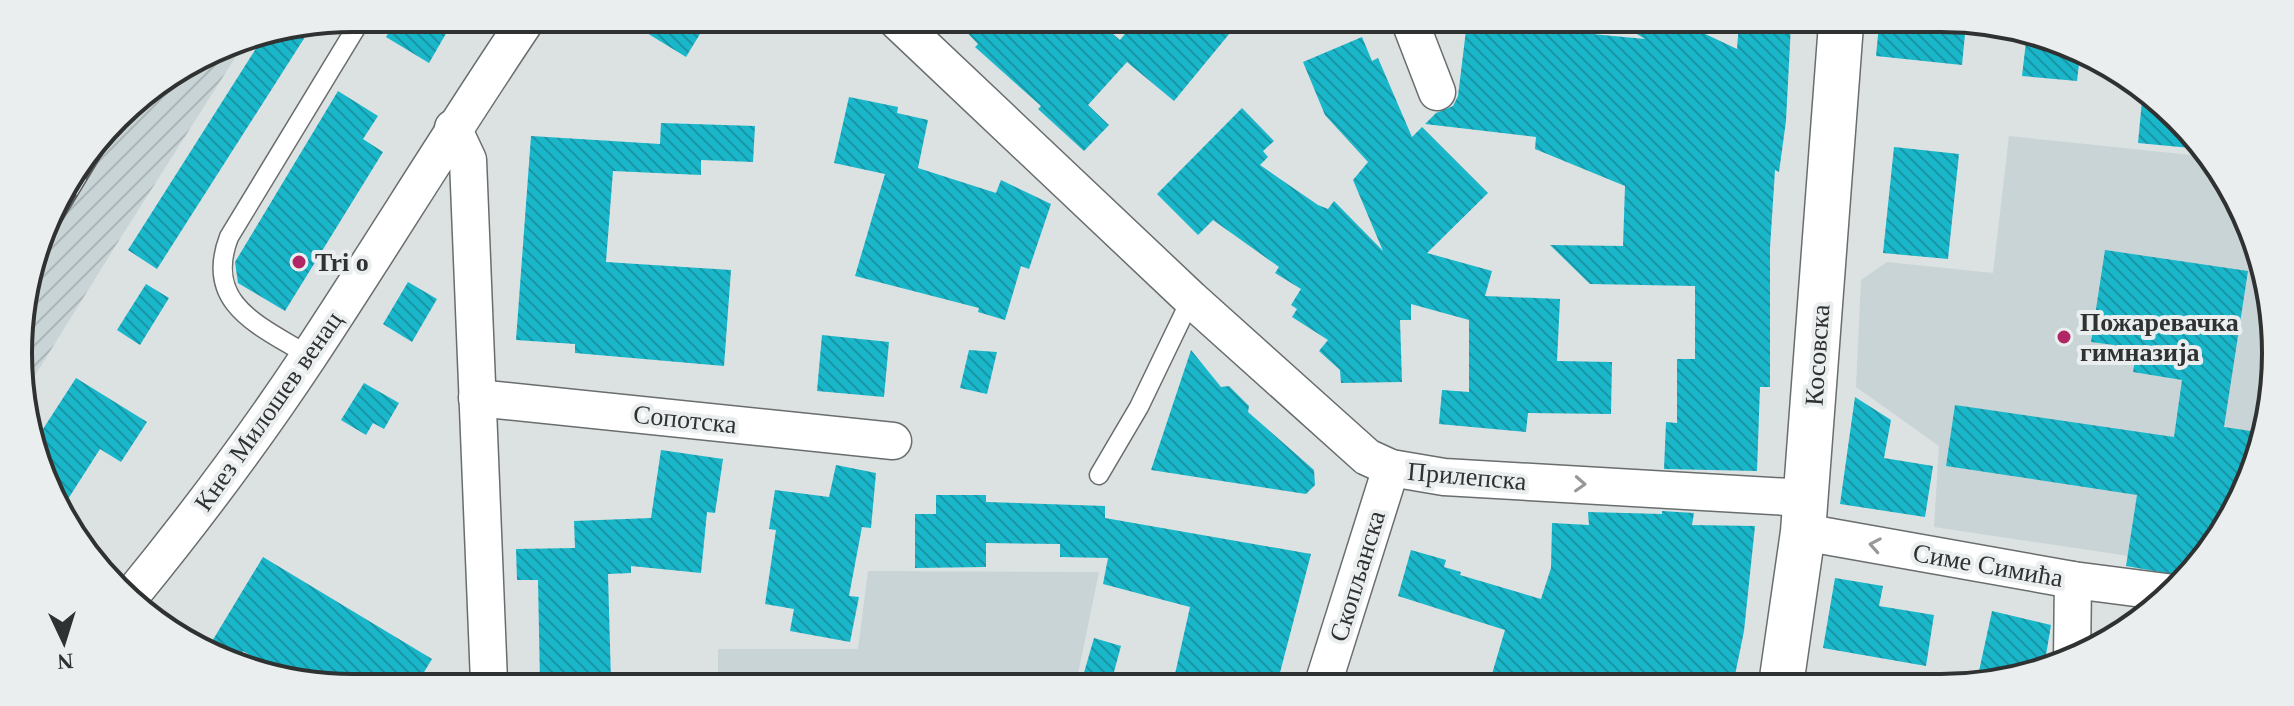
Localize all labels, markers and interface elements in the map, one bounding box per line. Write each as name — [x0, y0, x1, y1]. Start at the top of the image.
place label: Tri o — [315, 248, 369, 277]
marker: Tri o — [290, 253, 308, 271]
street label: Косовска — [1799, 303, 1836, 407]
street label: Кнез Милошев венац — [189, 306, 348, 516]
place label: Пожаревачка гимназија — [2080, 308, 2239, 367]
marker: Пожаревачка гимназија — [2055, 328, 2073, 346]
street label: Сопотска — [632, 400, 739, 439]
street label: Прилепска — [1406, 457, 1528, 496]
one-way arrow — [1574, 476, 1587, 493]
street label: Скопљанска — [1324, 507, 1391, 645]
one-way arrow — [1869, 538, 1882, 555]
street label: Симе Симића — [1911, 538, 2066, 593]
north arrow — [24, 602, 104, 682]
text: N — [56, 648, 74, 674]

